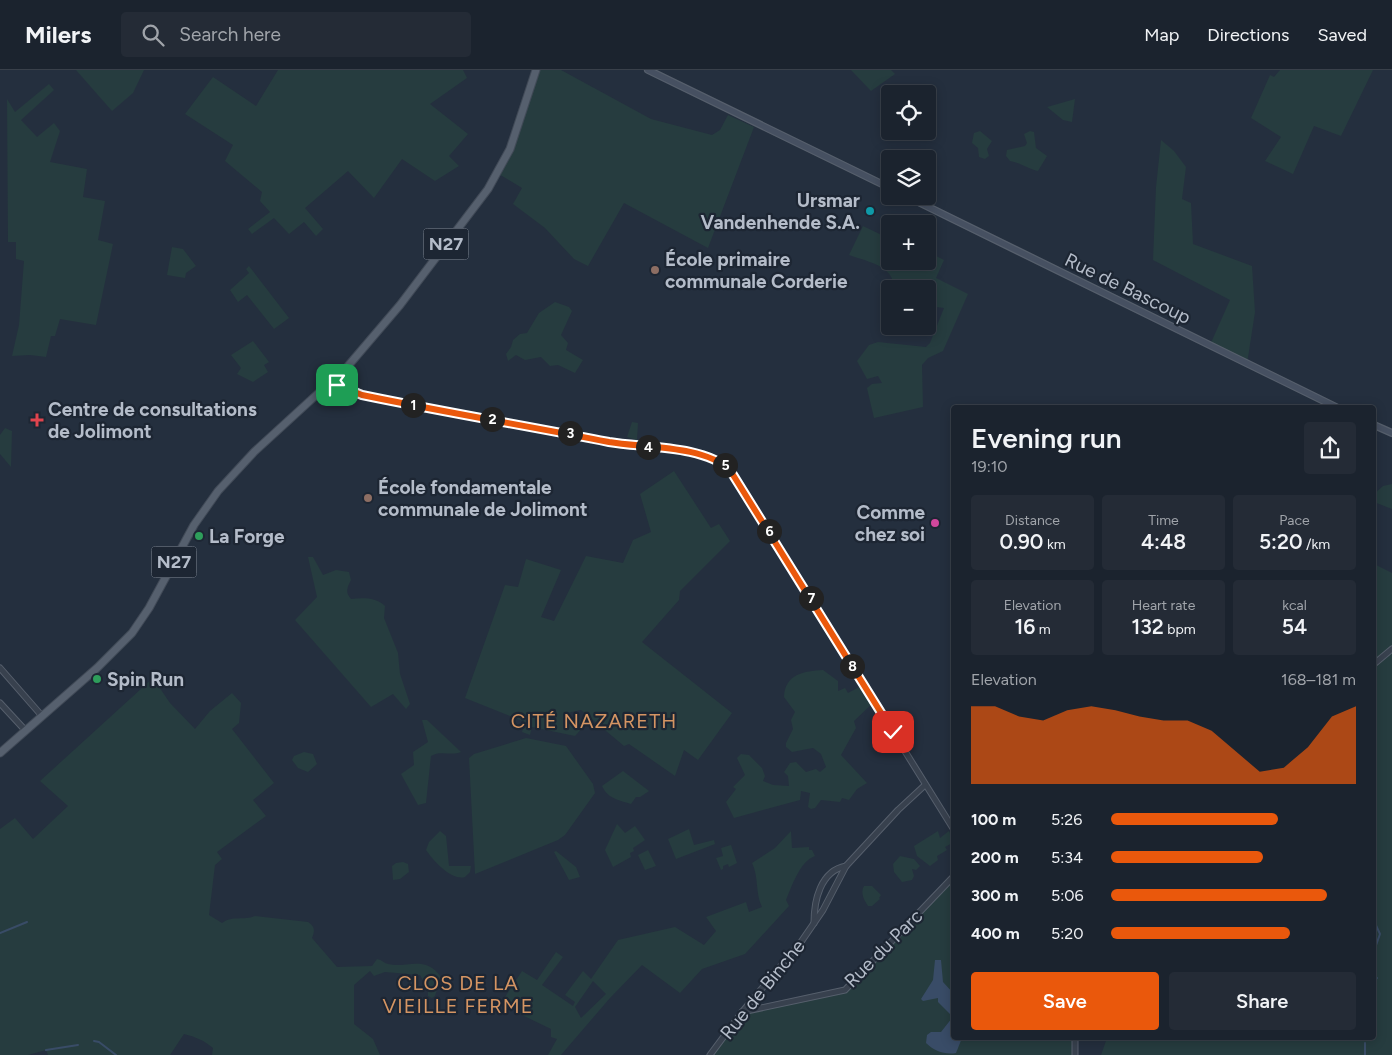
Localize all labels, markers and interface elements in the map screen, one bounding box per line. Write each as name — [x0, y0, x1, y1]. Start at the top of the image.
search box — [121, 12, 471, 57]
text: Milers — [25, 20, 91, 49]
icon: search — [139, 21, 167, 49]
text: Search here — [179, 23, 281, 46]
text: Map — [1144, 24, 1179, 46]
text: Directions — [1207, 24, 1289, 46]
text: Saved — [1317, 24, 1367, 46]
map controls — [881, 85, 936, 335]
button: locate — [881, 85, 936, 140]
button: layers — [881, 150, 936, 205]
place label: Ursmar Vandenhende S.A. — [700, 189, 860, 234]
marker: Ursmar Vandenhende S.A. — [864, 205, 876, 217]
button: + — [881, 215, 936, 270]
road number: N27 — [424, 228, 468, 260]
place label: École primaire communale Corderie — [665, 248, 848, 293]
street label: Rue de Bascoup — [1061, 248, 1194, 329]
marker: École primaire communale Corderie — [649, 264, 661, 276]
button: − — [881, 280, 936, 335]
pin — [316, 364, 358, 406]
icon: arrive — [323, 371, 351, 399]
pin: 1 — [400, 392, 426, 418]
text: 1 — [411, 397, 416, 414]
place label: Centre de consultations de Jolimont — [48, 398, 257, 443]
pin: 2 — [480, 406, 504, 432]
text: 2 — [488, 411, 497, 428]
marker: Centre de consultations de Jolimont — [30, 413, 44, 427]
pin: 3 — [558, 420, 582, 446]
text: Evening run — [971, 421, 1122, 455]
button: share — [1304, 422, 1356, 474]
text: 3 — [567, 425, 574, 442]
pin: 4 — [636, 434, 660, 460]
text: 4 — [644, 439, 653, 456]
pin: 5 — [712, 452, 738, 478]
text: 5 — [721, 457, 730, 474]
text: 19:10 — [971, 457, 1008, 476]
place label: École fondamentale communale de Jolimont — [378, 476, 588, 521]
marker: École fondamentale communale de Jolimont — [362, 492, 374, 504]
place label: Comme chez soi — [855, 501, 925, 546]
text: Distance — [1005, 512, 1060, 529]
text: Time — [1148, 512, 1179, 529]
text: Pace — [1279, 512, 1310, 529]
marker: Comme chez soi — [929, 517, 941, 529]
pin: 6 — [756, 518, 782, 544]
text: 6 — [765, 523, 774, 540]
place label: La Forge — [209, 525, 285, 548]
text: 0.90 — [999, 529, 1043, 554]
text: 4:48 — [1141, 529, 1186, 554]
text: 5:20 — [1259, 529, 1303, 554]
marker: La Forge — [193, 530, 205, 542]
text: km — [1043, 536, 1066, 553]
text: /km — [1303, 536, 1330, 553]
road number: N27 — [152, 547, 196, 578]
pin: 7 — [798, 586, 824, 610]
text: 7 — [808, 590, 815, 607]
text: Elevation — [1004, 597, 1061, 614]
text: Heart rate — [1132, 597, 1195, 614]
text: kcal — [1282, 597, 1307, 614]
text: 16 — [1014, 614, 1035, 639]
text: 132 — [1131, 614, 1164, 639]
text: 54 — [1282, 614, 1307, 639]
text: m — [1035, 621, 1051, 638]
text: bpm — [1164, 621, 1196, 638]
pin: 8 — [840, 654, 864, 678]
text: 8 — [848, 658, 857, 675]
place label: Spin Run — [107, 668, 184, 691]
text: Elevation — [971, 670, 1037, 689]
text: 168–181 m — [1281, 670, 1356, 689]
marker: Spin Run — [91, 673, 103, 685]
district label: CITÉ NAZARETH — [511, 709, 677, 733]
pin — [872, 711, 914, 753]
icon: check — [879, 718, 907, 746]
text: 100 m — [971, 810, 1016, 829]
text: 5:26 — [1051, 810, 1082, 829]
text: 200 m — [971, 848, 1019, 867]
text: 5:34 — [1051, 848, 1083, 867]
text: 300 m — [971, 886, 1018, 905]
text: 5:06 — [1051, 886, 1084, 905]
street label: Rue du Parc — [839, 904, 927, 992]
text: 400 m — [971, 924, 1020, 943]
text: 5:20 — [1051, 924, 1083, 943]
street label: Rue de Binche — [715, 935, 810, 1044]
district label: CLOS DE LA VIEILLE FERME — [382, 971, 534, 1018]
button: Save — [971, 972, 1159, 1030]
button: Share — [1169, 972, 1356, 1030]

